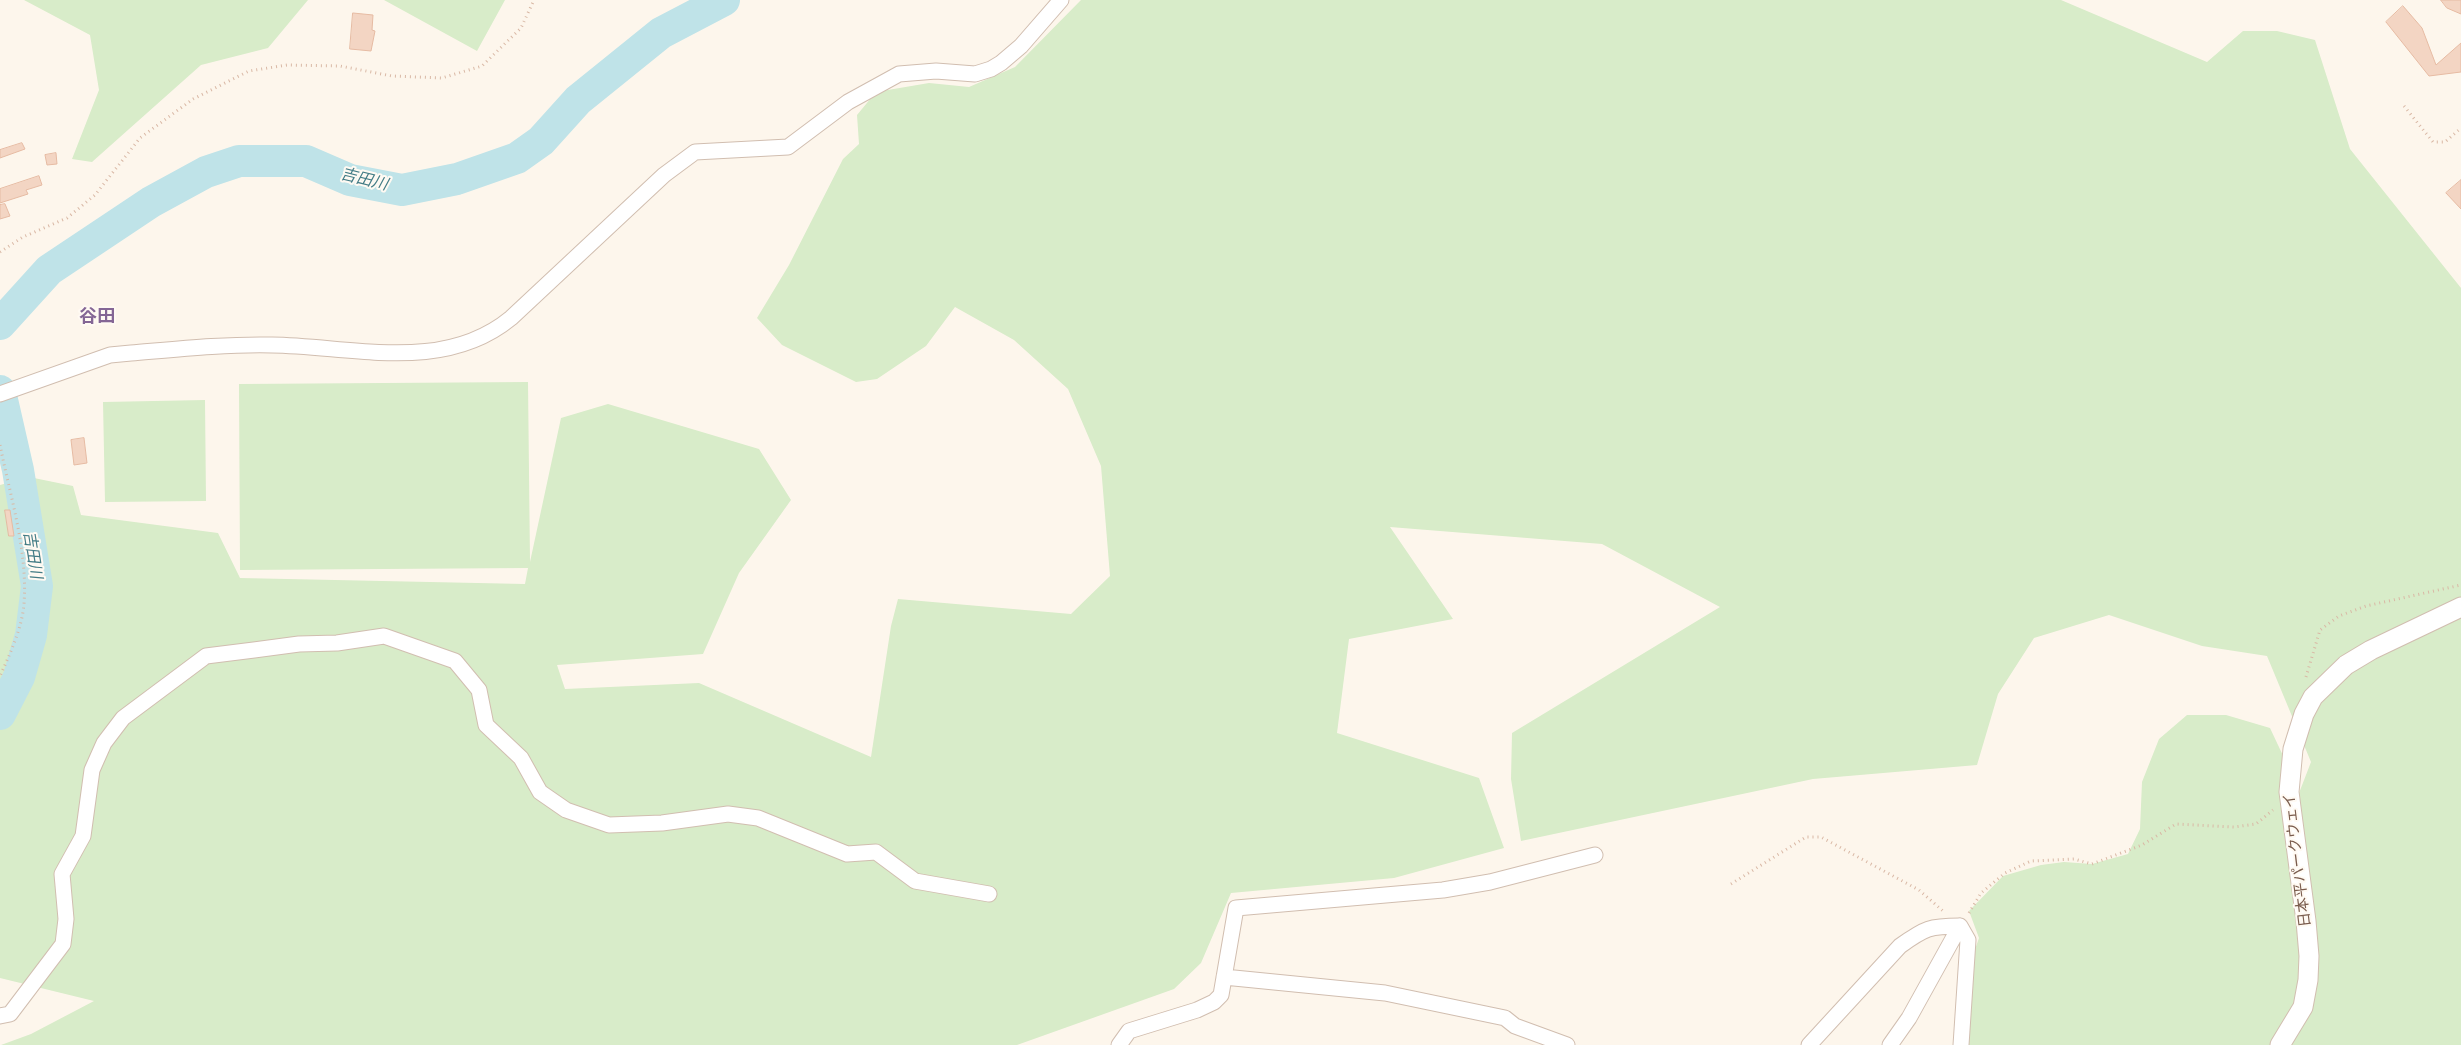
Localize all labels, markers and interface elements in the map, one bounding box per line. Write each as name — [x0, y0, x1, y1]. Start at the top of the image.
water label: 吉田川 — [338, 165, 390, 195]
district label: 谷田 — [79, 306, 115, 328]
water label: 吉田川 — [19, 530, 45, 580]
street label: 日本平パークウェイ — [2281, 792, 2315, 928]

